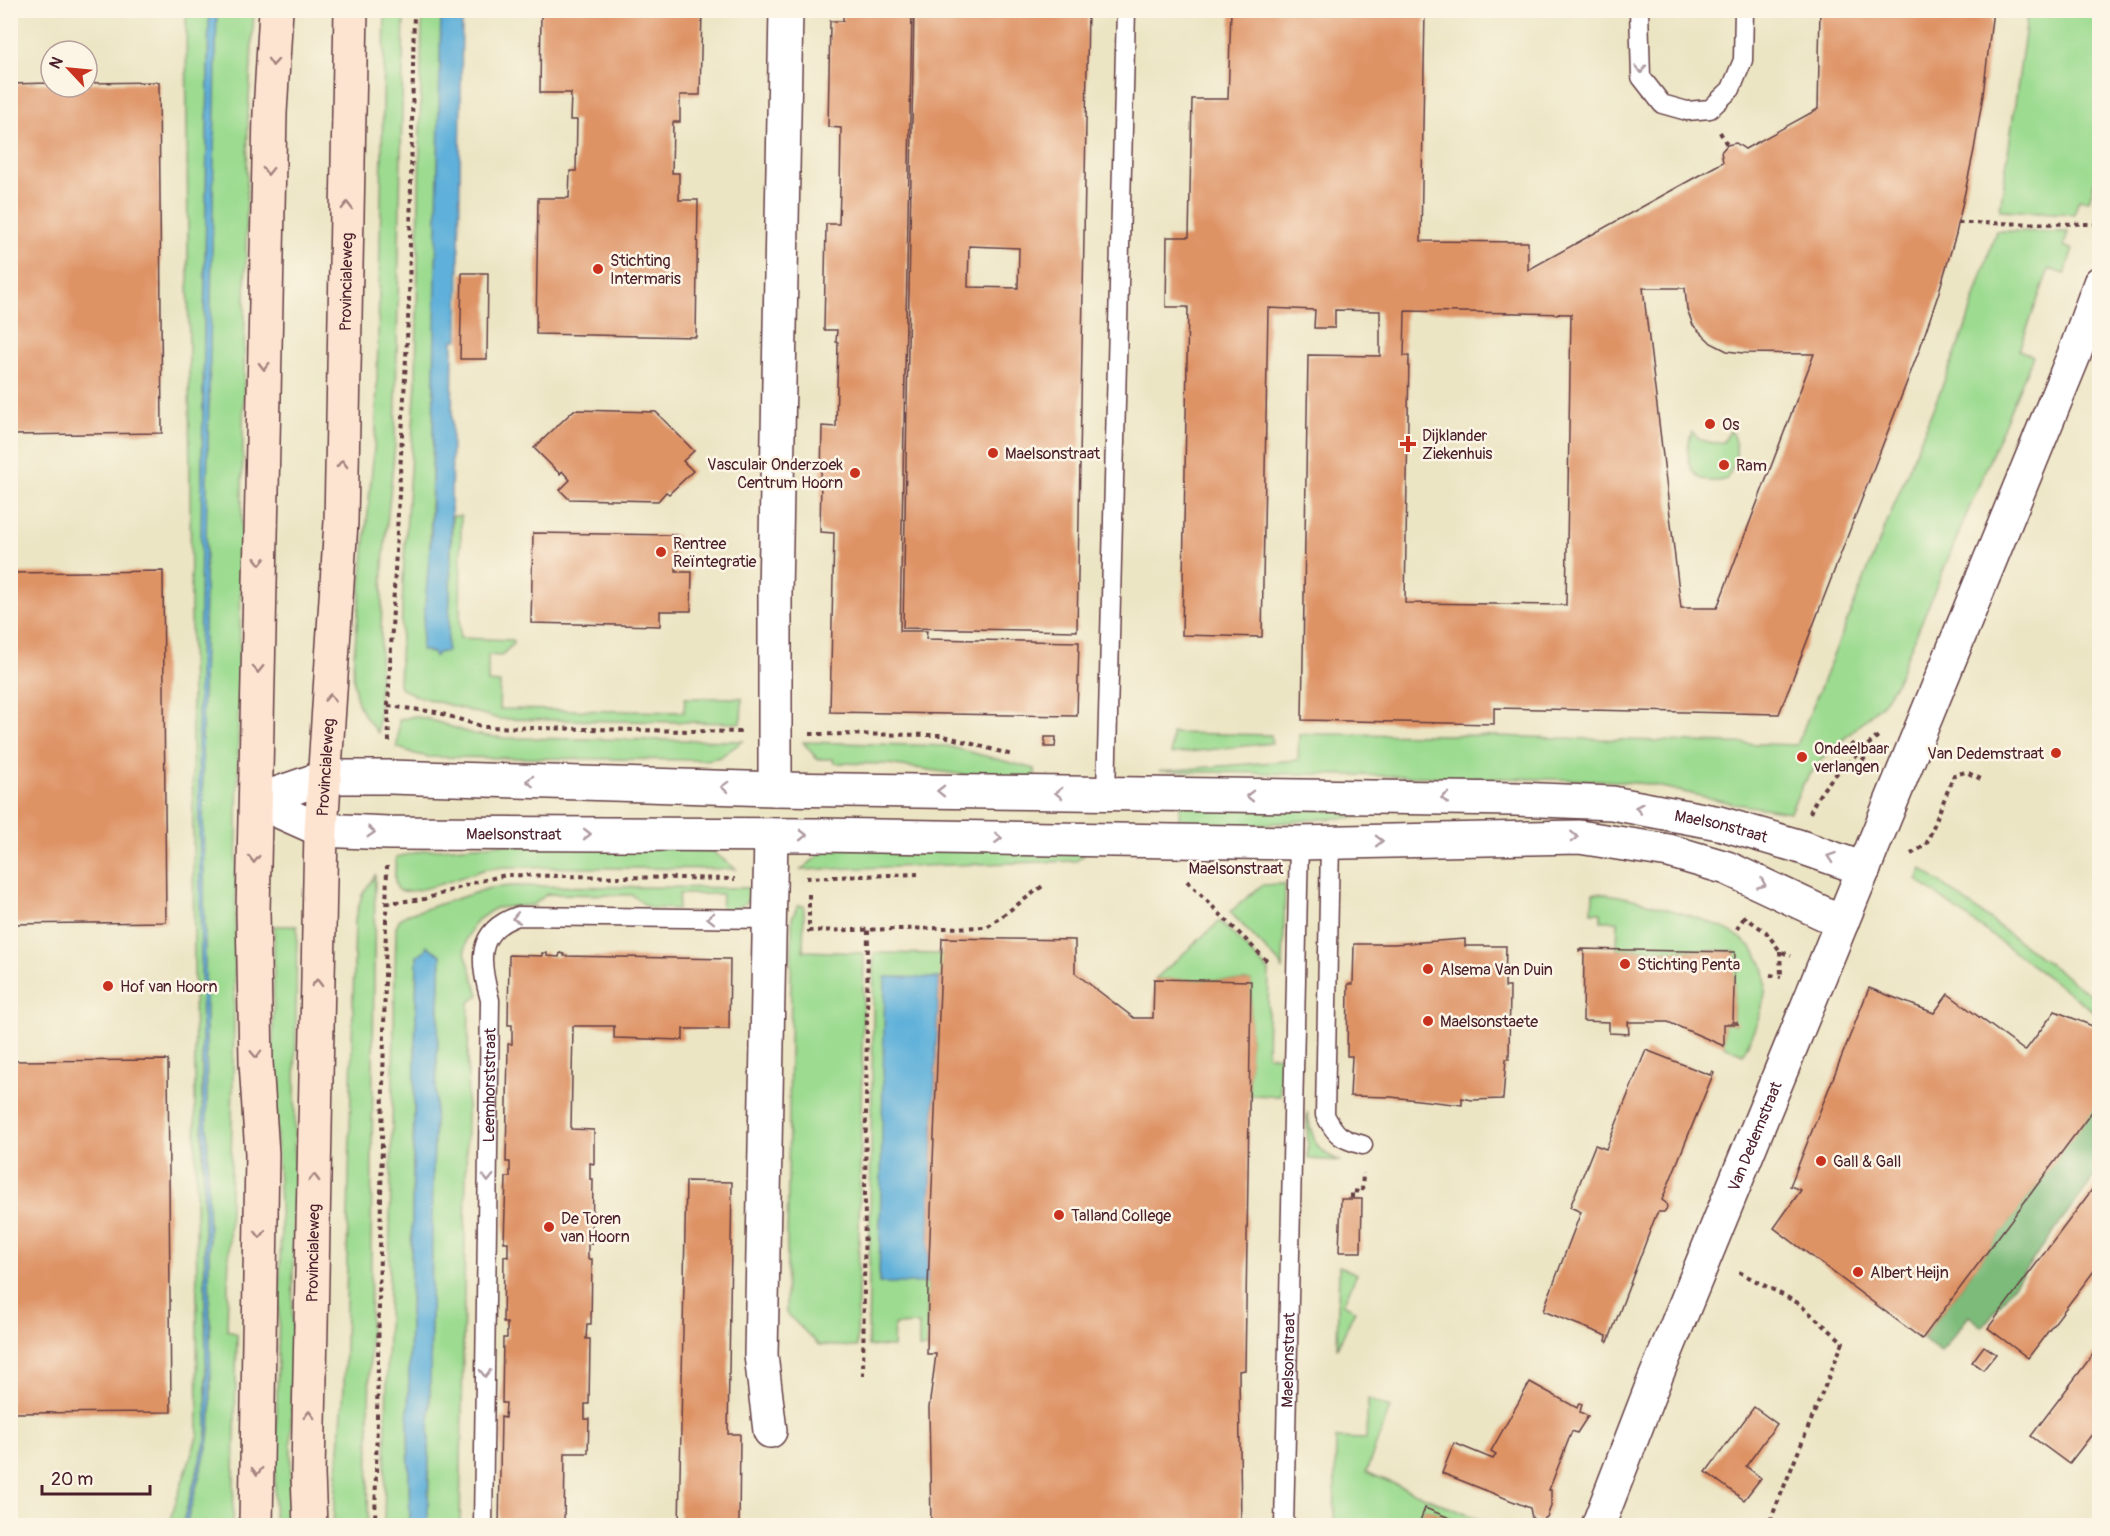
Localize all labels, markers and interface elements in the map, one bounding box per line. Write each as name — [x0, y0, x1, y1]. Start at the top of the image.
north arrow — [39, 39, 99, 99]
text: N — [45, 53, 68, 72]
one-way arrow — [267, 57, 280, 66]
one-way arrow — [1634, 64, 1647, 73]
one-way arrow — [262, 167, 275, 176]
one-way arrow — [341, 202, 353, 211]
street label: Provincialeweg — [336, 232, 358, 331]
place label: Stichting Intermaris — [610, 251, 681, 289]
marker: Stichting Intermaris — [591, 262, 605, 276]
one-way arrow — [258, 362, 270, 371]
place label: Os — [1722, 415, 1739, 435]
marker: Os — [1703, 417, 1717, 431]
place label: Dijklander Ziekenhuis — [1422, 426, 1493, 464]
marker: Dijklander Ziekenhuis — [1399, 435, 1417, 453]
place label: Maelsonstraat — [1005, 444, 1101, 464]
marker: Maelsonstraat — [986, 446, 1000, 460]
place label: Vasculair Onderzoek Centrum Hoorn — [707, 455, 843, 493]
place label: Ram — [1736, 456, 1767, 476]
marker: Ram — [1717, 458, 1731, 472]
one-way arrow — [336, 460, 348, 469]
marker: Vasculair Onderzoek Centrum Hoorn — [848, 466, 862, 480]
place label: Rentree Reïntegratie — [673, 534, 757, 572]
marker: Rentree Reïntegratie — [654, 545, 668, 559]
one-way arrow — [254, 557, 266, 566]
one-way arrow — [251, 664, 264, 673]
one-way arrow — [323, 693, 336, 702]
street label: Provincialeweg — [313, 718, 339, 817]
place label: Ondeelbaar verlangen — [1813, 739, 1890, 777]
place label: Van Dedemstraat — [1927, 744, 2045, 764]
marker: Van Dedemstraat — [2049, 746, 2063, 760]
marker: Ondeelbaar verlangen — [1795, 750, 1809, 764]
one-way arrow — [525, 775, 534, 788]
one-way arrow — [720, 781, 729, 793]
one-way arrow — [936, 785, 945, 798]
one-way arrow — [1055, 787, 1064, 799]
one-way arrow — [1245, 790, 1254, 802]
one-way arrow — [1440, 792, 1449, 804]
one-way arrow — [1634, 802, 1644, 814]
street label: Maelsonstraat — [1673, 806, 1770, 848]
street label: Maelsonstraat — [466, 824, 562, 845]
one-way arrow — [367, 826, 376, 839]
one-way arrow — [583, 828, 592, 840]
one-way arrow — [799, 829, 808, 841]
one-way arrow — [1569, 831, 1578, 844]
one-way arrow — [994, 832, 1003, 844]
one-way arrow — [1374, 835, 1383, 847]
one-way arrow — [1826, 852, 1837, 865]
one-way arrow — [248, 855, 261, 864]
street label: Maelsonstraat — [1188, 859, 1284, 879]
one-way arrow — [1755, 877, 1766, 889]
one-way arrow — [511, 911, 521, 924]
one-way arrow — [706, 912, 715, 924]
place label: Stichting Penta — [1637, 955, 1740, 975]
marker: Stichting Penta — [1618, 957, 1632, 971]
place label: Alsema Van Duin — [1440, 960, 1553, 980]
marker: Alsema Van Duin — [1421, 962, 1435, 976]
place label: Hof van Hoorn — [120, 977, 217, 997]
marker: Hof van Hoorn — [101, 979, 115, 993]
one-way arrow — [311, 979, 323, 988]
place label: Maelsonstaete — [1440, 1012, 1538, 1032]
marker: Maelsonstaete — [1421, 1014, 1435, 1028]
street label: Leemhorststraat — [479, 1027, 501, 1142]
one-way arrow — [250, 1050, 262, 1059]
street label: Van Dedemstraat — [1724, 1078, 1787, 1194]
place label: Gall & Gall — [1833, 1152, 1901, 1172]
marker: Gall & Gall — [1814, 1154, 1828, 1168]
one-way arrow — [482, 1173, 494, 1182]
one-way arrow — [308, 1174, 320, 1183]
street label: Provincialeweg — [302, 1204, 324, 1302]
place label: Talland College — [1071, 1206, 1171, 1226]
marker: Talland College — [1052, 1208, 1066, 1222]
place label: De Toren van Hoorn — [560, 1209, 630, 1247]
marker: De Toren van Hoorn — [542, 1220, 556, 1234]
one-way arrow — [254, 1229, 267, 1238]
place label: Albert Heijn — [1870, 1263, 1949, 1283]
marker: Albert Heijn — [1851, 1265, 1865, 1279]
street label: Maelsonstraat — [1278, 1312, 1300, 1408]
one-way arrow — [479, 1368, 491, 1377]
one-way arrow — [303, 1411, 316, 1420]
scale bar — [42, 1458, 150, 1496]
one-way arrow — [251, 1466, 263, 1475]
text: 20 m — [51, 1468, 93, 1491]

